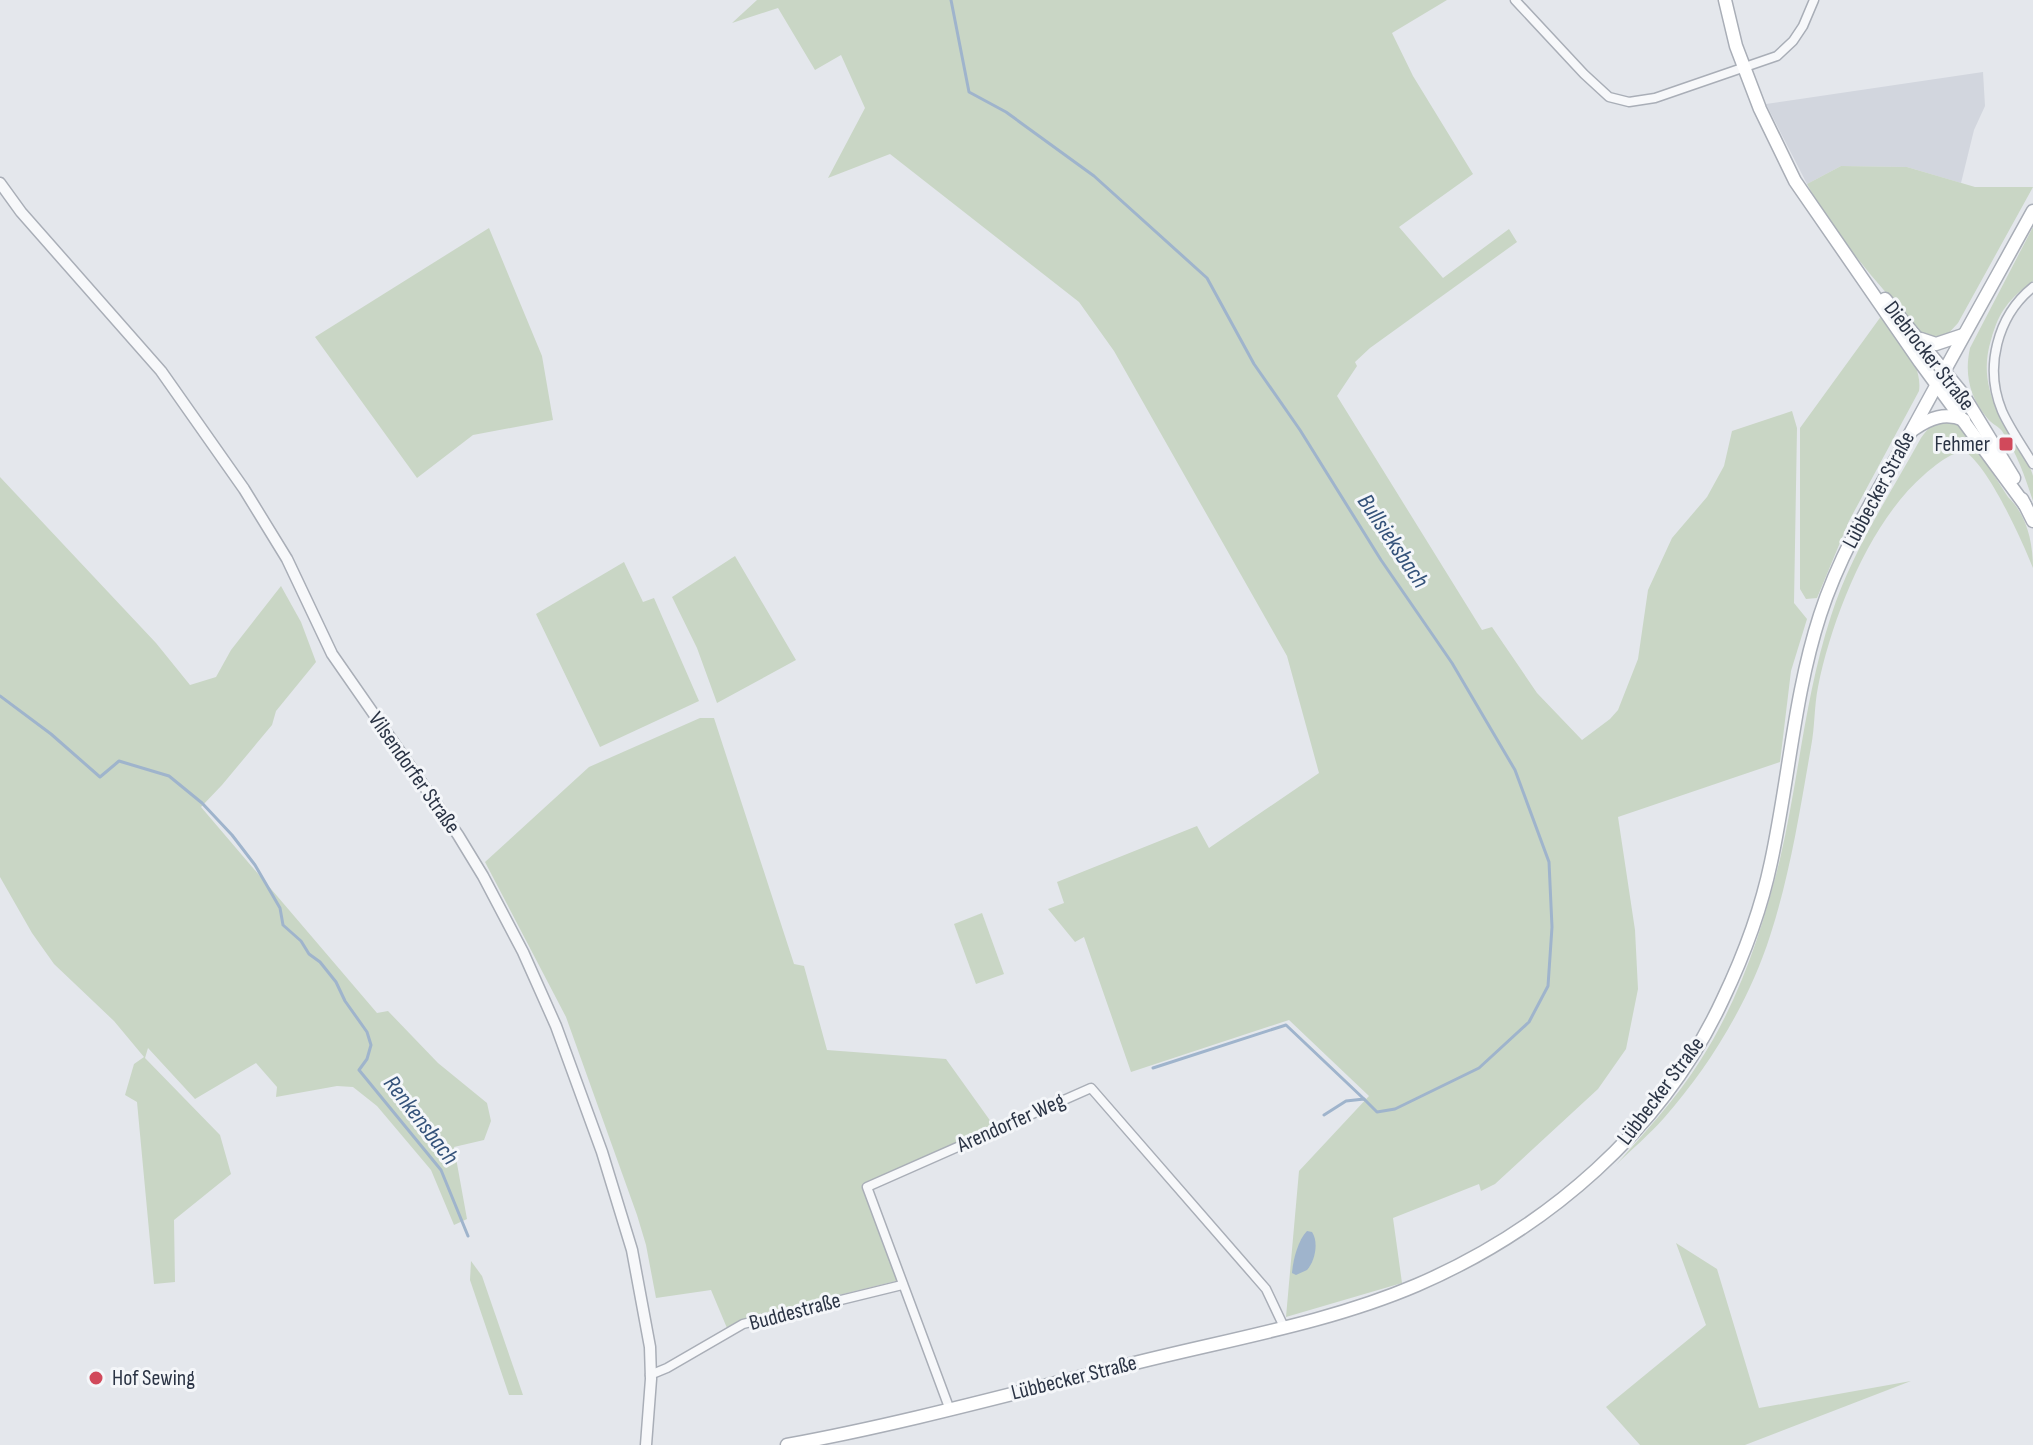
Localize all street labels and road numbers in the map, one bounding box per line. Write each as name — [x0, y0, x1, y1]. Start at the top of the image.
street label: Diebrocker Straße — [1878, 296, 1980, 416]
street label: Lübbecker Straße — [1837, 427, 1921, 553]
street label: Vilsendorfer Straße — [362, 707, 466, 839]
street label: Lübbecker Straße — [1612, 1032, 1710, 1150]
street label: Arendorfer Weg — [952, 1087, 1069, 1159]
street label: Buddestraße — [746, 1287, 844, 1337]
street label: Lübbecker Straße — [1008, 1349, 1140, 1407]

